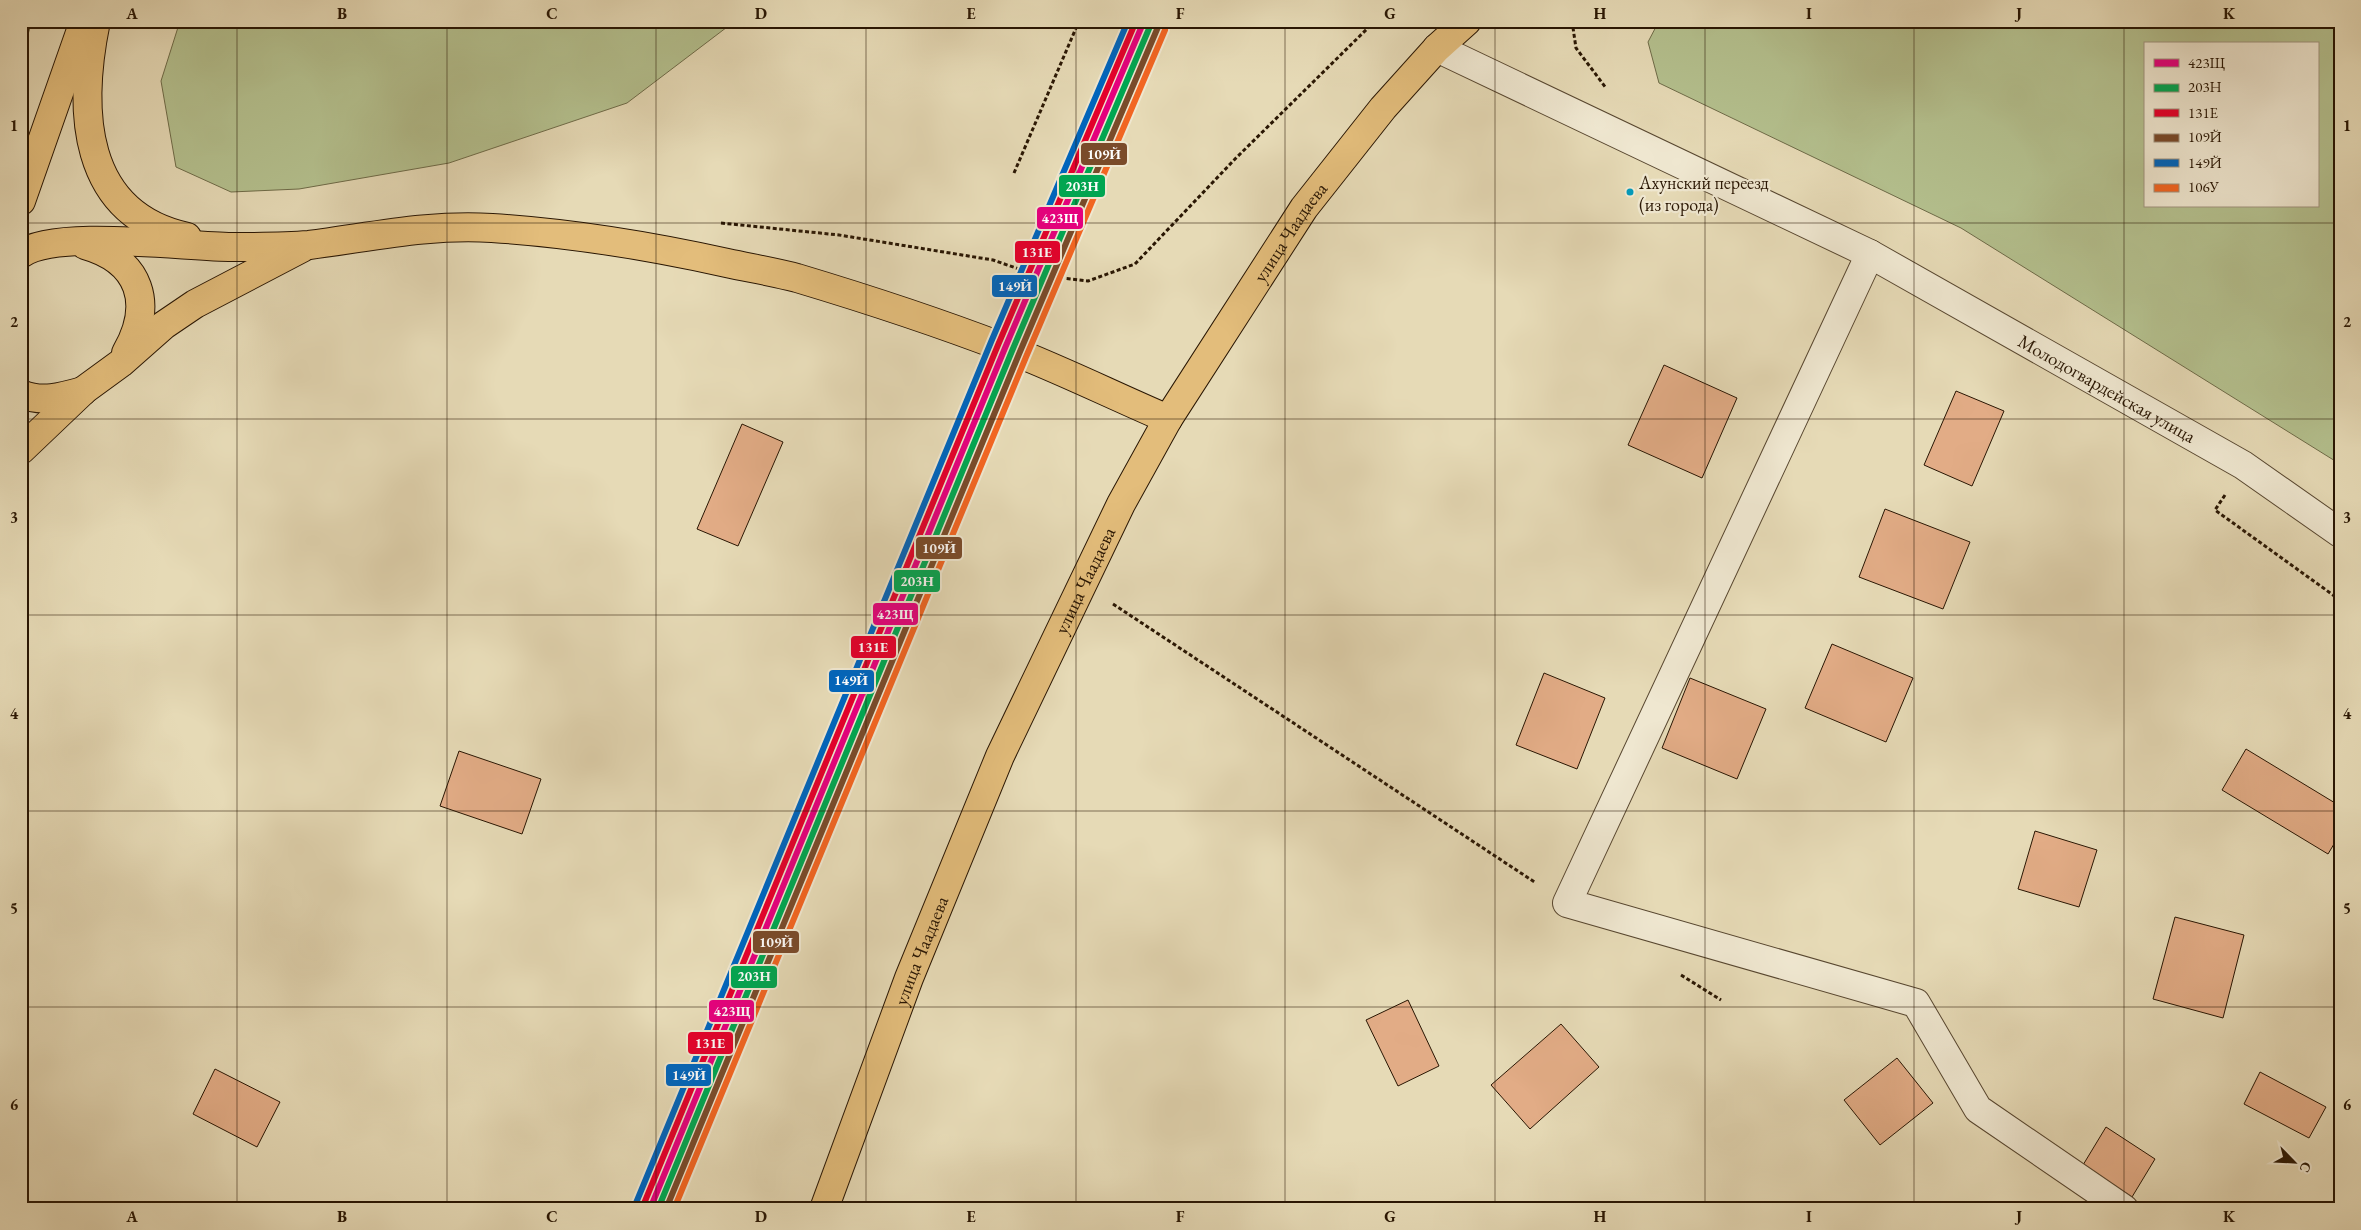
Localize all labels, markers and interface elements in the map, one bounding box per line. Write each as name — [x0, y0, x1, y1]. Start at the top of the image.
text: A — [125, 3, 138, 24]
text: B — [337, 3, 347, 24]
text: C — [546, 3, 558, 24]
text: D — [755, 3, 767, 24]
text: E — [966, 3, 976, 24]
text: F — [1176, 3, 1185, 24]
text: G — [1384, 3, 1396, 24]
text: H — [1594, 3, 1607, 24]
text: I — [1806, 3, 1812, 24]
text: J — [2014, 3, 2022, 24]
text: K — [2223, 3, 2236, 24]
legend — [2144, 42, 2318, 208]
text: 423Щ — [2188, 53, 2226, 72]
text: 203Н — [2188, 77, 2222, 96]
text: 131Е — [2188, 103, 2219, 122]
text: 1 — [10, 115, 18, 136]
text: 1 — [2343, 115, 2351, 136]
text: 109Й — [2188, 127, 2222, 146]
line badge: 109Й — [1080, 142, 1128, 166]
text: 109Й — [1087, 145, 1121, 163]
text: 149Й — [2188, 153, 2222, 172]
place label: Ахунский переезд (из города) — [1638, 171, 1769, 216]
line badge: 203Н — [1058, 174, 1106, 198]
text: 203Н — [1065, 177, 1099, 195]
street label: улица Чаадаева — [1248, 177, 1333, 287]
text: 106У — [2188, 177, 2220, 196]
marker: Ахунский переезд (из города) — [1625, 187, 1635, 197]
line badge: 423Щ — [1036, 206, 1084, 230]
text: 423Щ — [1042, 209, 1079, 227]
line badge: 131Е — [1014, 240, 1061, 264]
text: 131Е — [1022, 243, 1052, 261]
line badge: 149Й — [991, 274, 1038, 298]
text: 149Й — [998, 277, 1032, 295]
text: 2 — [10, 311, 19, 332]
text: 2 — [2343, 311, 2352, 332]
street label: Молодогвардейская улица — [2014, 328, 2201, 449]
text: 3 — [10, 507, 18, 528]
text: 3 — [2343, 507, 2351, 528]
street label: улица Чаадаева — [1049, 523, 1121, 638]
line badge: 109Й — [915, 536, 963, 560]
text: 109Й — [922, 539, 956, 557]
line badge: 203Н — [893, 569, 941, 593]
text: 203Н — [900, 572, 934, 590]
line badge: 423Щ — [872, 602, 919, 626]
text: 423Щ — [877, 605, 914, 623]
line badge: 131Е — [850, 635, 897, 659]
text: 131Е — [858, 638, 888, 656]
line badge: 149Й — [828, 669, 875, 693]
text: 149Й — [834, 671, 868, 689]
text: 4 — [10, 703, 19, 724]
text: 4 — [2343, 703, 2352, 724]
street label: улица Чаадаева — [888, 892, 954, 1009]
text: 5 — [10, 898, 18, 919]
text: 5 — [2343, 898, 2351, 919]
line badge: 109Й — [752, 930, 800, 954]
text: 109Й — [759, 933, 793, 951]
line badge: 203Н — [730, 965, 778, 989]
text: 203Н — [737, 967, 771, 985]
line badge: 423Щ — [708, 999, 755, 1023]
text: 423Щ — [714, 1002, 751, 1020]
line badge: 131Е — [687, 1031, 734, 1055]
text: 131Е — [695, 1034, 725, 1052]
line badge: 149Й — [665, 1063, 712, 1087]
text: 149Й — [672, 1066, 706, 1084]
text: 6 — [10, 1094, 19, 1115]
text: 6 — [2343, 1094, 2352, 1115]
north arrow — [2268, 1138, 2318, 1188]
text: С — [2296, 1159, 2316, 1176]
text: A — [125, 1206, 138, 1227]
text: B — [337, 1206, 347, 1227]
text: C — [546, 1206, 558, 1227]
text: D — [755, 1206, 767, 1227]
text: E — [966, 1206, 976, 1227]
text: F — [1176, 1206, 1185, 1227]
text: G — [1384, 1206, 1396, 1227]
text: H — [1594, 1206, 1607, 1227]
text: I — [1806, 1206, 1812, 1227]
text: J — [2014, 1206, 2022, 1227]
text: K — [2223, 1206, 2236, 1227]

